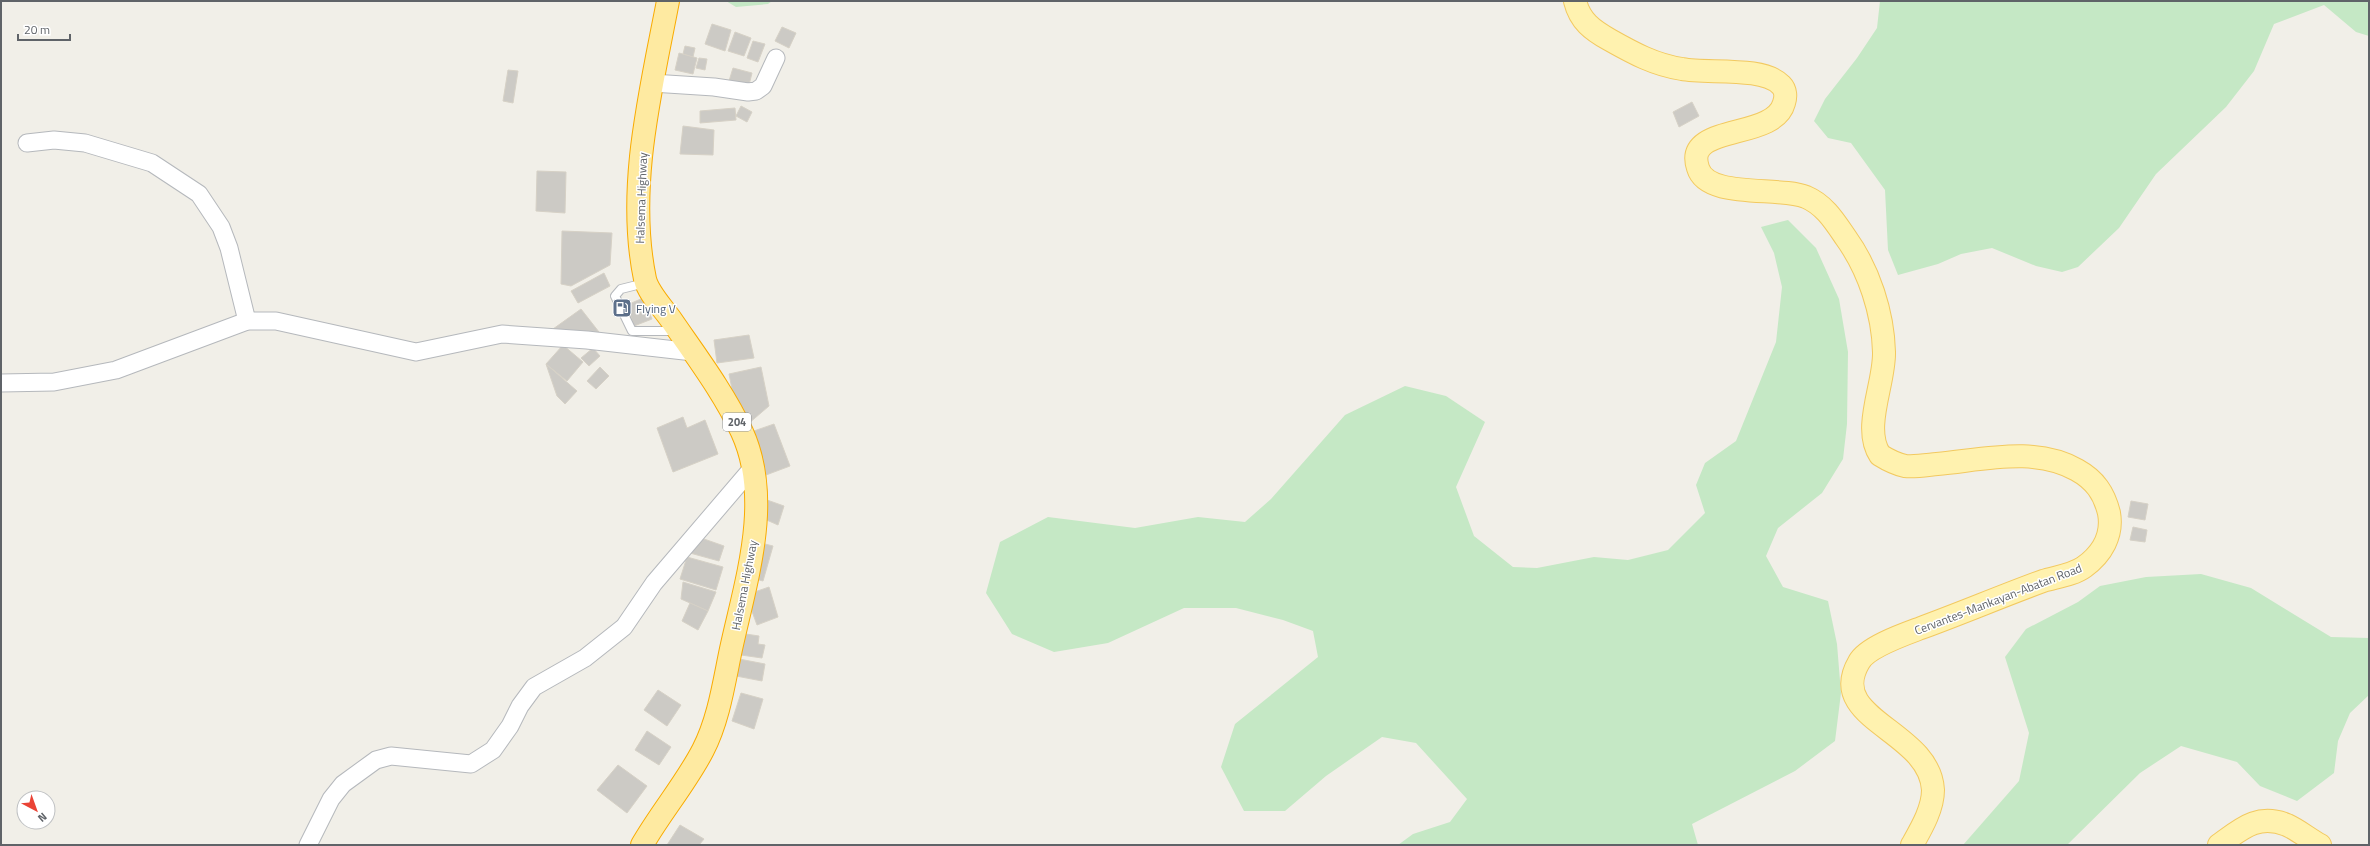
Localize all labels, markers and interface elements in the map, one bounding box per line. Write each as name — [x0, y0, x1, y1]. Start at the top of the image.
scale bar — [18, 16, 70, 42]
text: 20 m — [24, 20, 50, 39]
street label: Halsema Highway — [630, 152, 652, 244]
fuel station icon: Flying V — [611, 297, 633, 319]
place label: Flying V — [636, 299, 676, 318]
road number: 204 — [723, 413, 751, 431]
street label: Halsema Highway — [726, 538, 762, 632]
street label: Cervantes-Mankayan-Abatan Road — [1912, 558, 2084, 640]
north arrow — [16, 790, 56, 830]
text: N — [34, 809, 51, 826]

